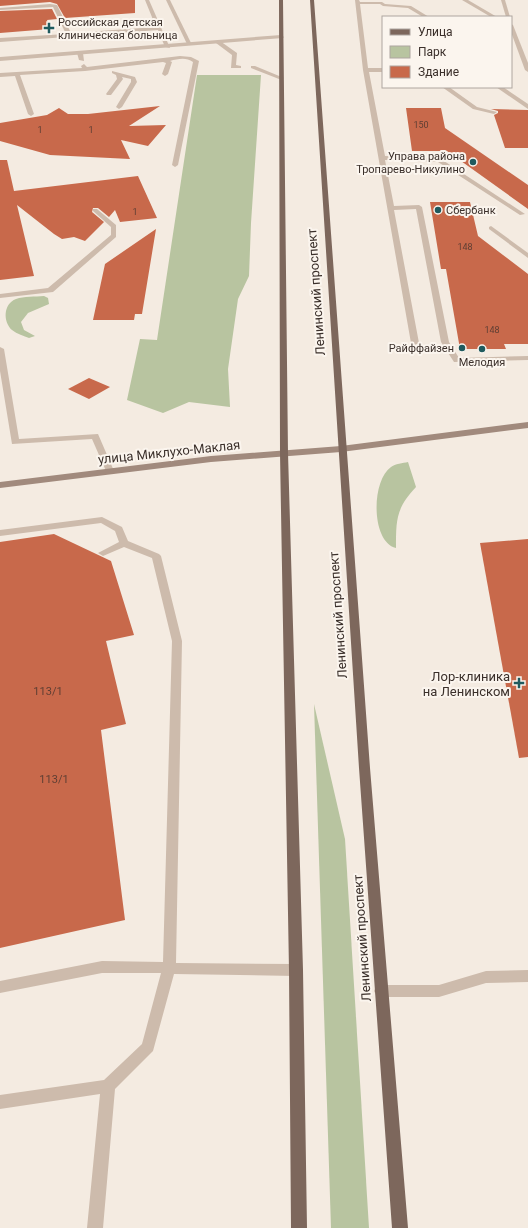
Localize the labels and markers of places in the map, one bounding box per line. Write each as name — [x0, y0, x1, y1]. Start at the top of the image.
place label: Российская детская клиническая больница — [58, 16, 177, 42]
marker: Российская детская клиническая больница — [43, 22, 55, 34]
place label: Управа района Тропарево-Никулино — [356, 150, 465, 176]
marker: Управа района Тропарево-Никулино — [468, 157, 478, 167]
place label: Сбербанк — [446, 204, 496, 217]
marker: Сбербанк — [433, 205, 443, 215]
place label: Райффайзен — [389, 342, 454, 355]
marker: Райффайзен — [457, 343, 467, 353]
marker: Мелодия — [477, 344, 487, 354]
place label: Мелодия — [459, 356, 505, 369]
place label: Лор-клиника на Ленинском — [423, 669, 510, 699]
marker: Лор-клиника на Ленинском — [513, 677, 525, 689]

